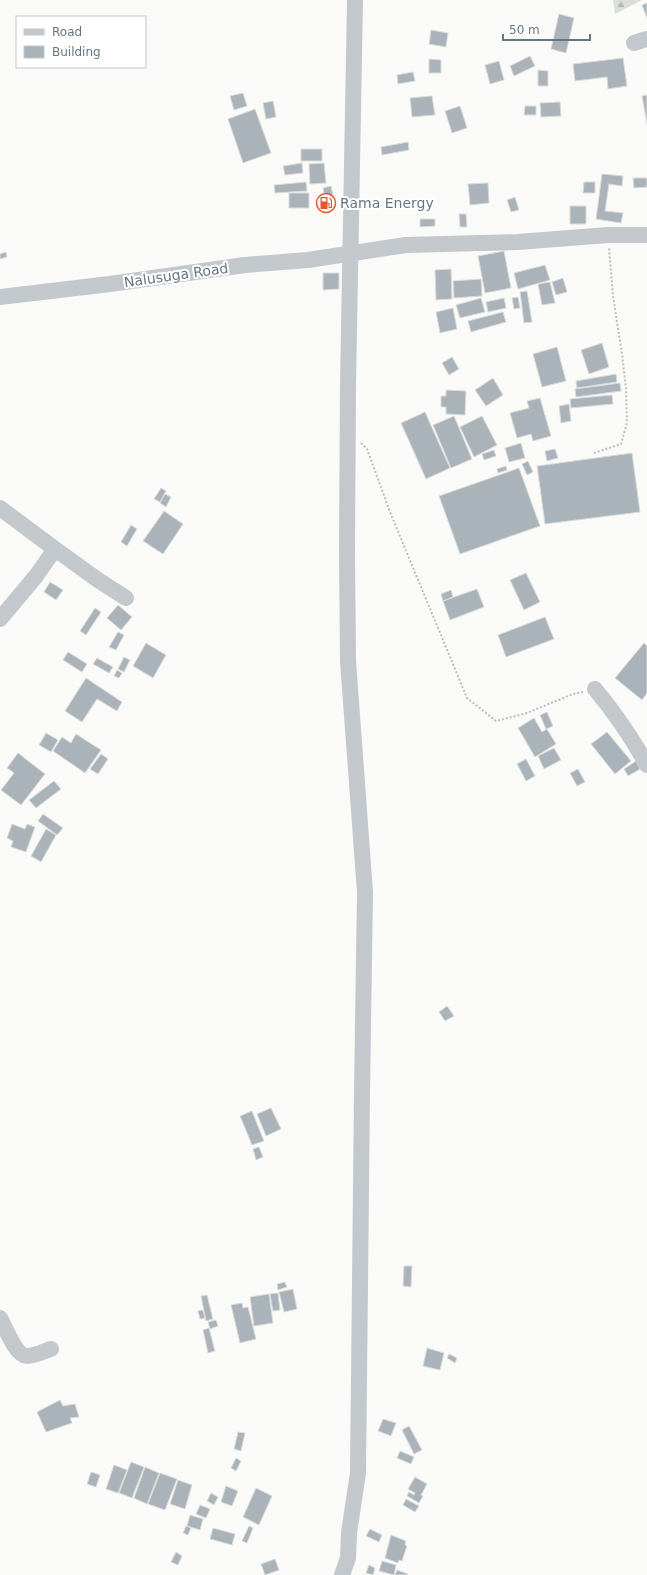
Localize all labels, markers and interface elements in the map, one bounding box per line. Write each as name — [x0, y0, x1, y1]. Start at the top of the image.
legend — [16, 16, 146, 68]
scale bar — [503, 16, 590, 42]
text: 50 m — [509, 23, 540, 37]
text: Road — [52, 25, 82, 39]
text: Building — [52, 45, 101, 59]
fuel station icon: Rama Energy — [315, 192, 337, 214]
place label: Rama Energy — [340, 195, 434, 211]
street label: Nalusuga Road — [123, 260, 229, 290]

